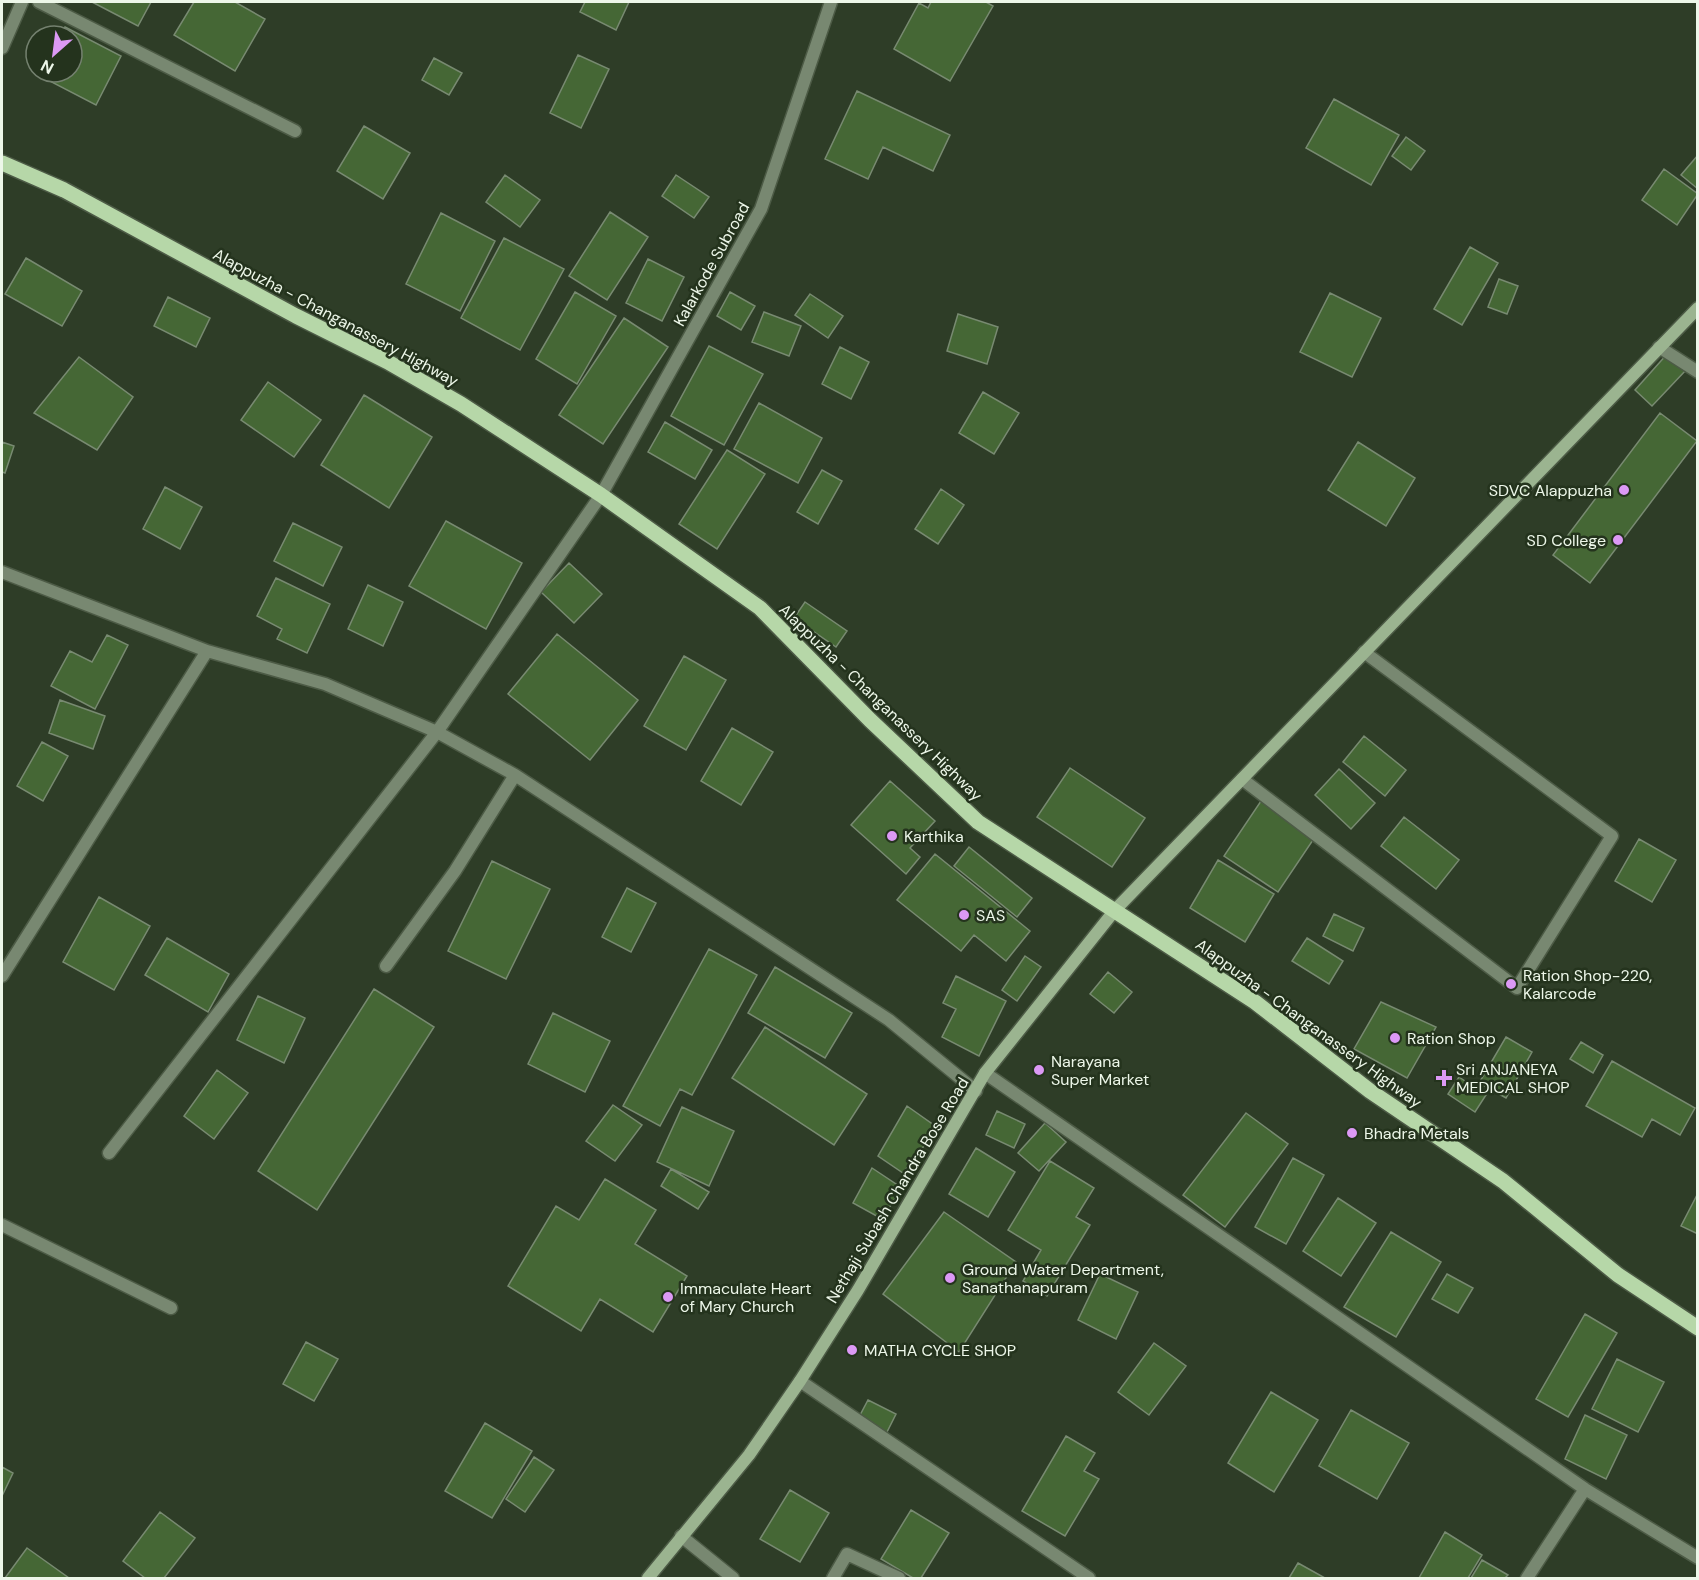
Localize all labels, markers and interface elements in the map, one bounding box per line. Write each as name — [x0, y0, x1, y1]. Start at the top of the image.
north arrow — [24, 24, 84, 84]
text: N — [37, 55, 57, 79]
street label: Kalarkode Subroad — [669, 199, 754, 330]
street label: Alappuzha - Changanassery Highway — [209, 244, 462, 391]
place label: SDVC Alappuzha — [1489, 480, 1612, 501]
marker: SDVC Alappuzha — [1617, 483, 1631, 497]
place label: SD College — [1527, 530, 1606, 551]
marker: SD College — [1611, 533, 1625, 547]
street label: Alappuzha - Changanassery Highway — [774, 599, 987, 805]
place label: Karthika — [904, 826, 964, 847]
marker: Karthika — [885, 829, 899, 843]
place label: SAS — [976, 905, 1005, 926]
marker: SAS — [957, 908, 971, 922]
street label: Alappuzha - Changanassery Highway — [1191, 934, 1426, 1113]
place label: Ration Shop-220, Kalarcode — [1523, 965, 1652, 1004]
marker: Ration Shop-220, Kalarcode — [1504, 977, 1518, 991]
place label: Ration Shop — [1407, 1028, 1496, 1049]
marker: Ration Shop — [1388, 1031, 1402, 1045]
place label: Narayana Super Market — [1051, 1051, 1149, 1090]
place label: Sri ANJANEYA MEDICAL SHOP — [1456, 1059, 1570, 1098]
marker: Narayana Super Market — [1032, 1063, 1046, 1077]
marker: Sri ANJANEYA MEDICAL SHOP — [1437, 1071, 1451, 1085]
street label: Nethaji Subash Chandra Bose Road — [821, 1073, 973, 1307]
place label: Bhadra Metals — [1364, 1123, 1469, 1144]
marker: Bhadra Metals — [1345, 1126, 1359, 1140]
place label: Ground Water Department, Sanathanapuram — [962, 1259, 1164, 1298]
marker: Ground Water Department, Sanathanapuram — [943, 1271, 957, 1285]
place label: Immaculate Heart of Mary Church — [680, 1278, 812, 1317]
marker: Immaculate Heart of Mary Church — [661, 1290, 675, 1304]
place label: MATHA CYCLE SHOP — [864, 1340, 1016, 1361]
marker: MATHA CYCLE SHOP — [845, 1343, 859, 1357]

